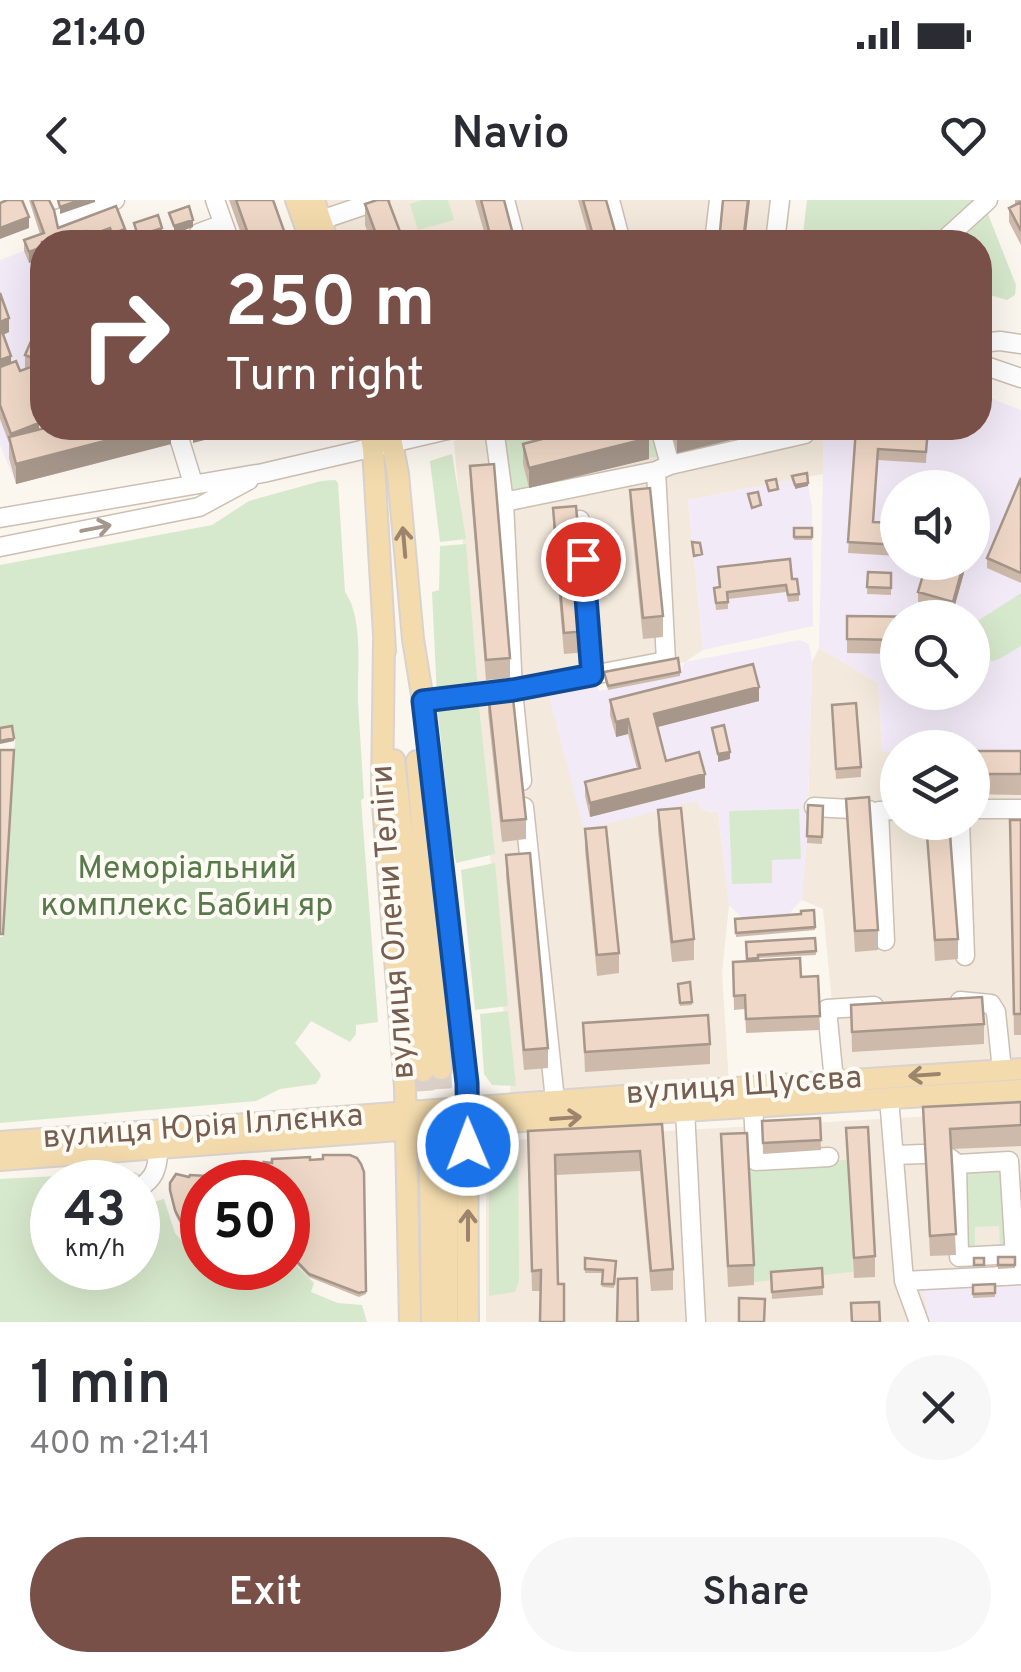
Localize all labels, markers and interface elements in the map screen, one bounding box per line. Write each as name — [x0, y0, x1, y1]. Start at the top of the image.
text: 21:40 — [50, 11, 147, 60]
text: Navio — [451, 107, 570, 164]
icon: back — [30, 108, 85, 163]
icon: heart — [936, 108, 991, 163]
text: 250 m — [225, 262, 435, 351]
icon: right — [60, 270, 190, 400]
text: Turn right — [225, 349, 424, 406]
map controls — [880, 470, 990, 840]
button: sound — [880, 470, 990, 580]
one-way arrow — [79, 517, 111, 536]
pin — [541, 517, 626, 602]
one-way arrow — [395, 527, 414, 559]
icon: arrive — [556, 532, 611, 587]
button: search — [880, 600, 990, 710]
button: layers — [880, 730, 990, 840]
street label: вулиця Олени Теліги — [363, 763, 425, 1081]
park label: Меморіальний комплекс Бабин яр — [41, 850, 333, 927]
street label: вулиця Щусєва — [625, 1059, 863, 1115]
one-way arrow — [908, 1066, 940, 1085]
position arrow — [416, 1093, 520, 1197]
street label: вулиця Юрія Іллєнка — [41, 1097, 365, 1159]
one-way arrow — [549, 1108, 581, 1127]
speed limit sign: 50 — [180, 1160, 310, 1290]
text: 43 — [64, 1181, 126, 1244]
one-way arrow — [458, 1209, 478, 1242]
text: km/h — [65, 1234, 125, 1266]
text: 1 min — [30, 1349, 171, 1425]
button: close — [886, 1355, 991, 1460]
text: 400 m · 21:41 — [30, 1425, 211, 1465]
button: Exit — [30, 1537, 501, 1652]
button: Share — [521, 1537, 991, 1652]

